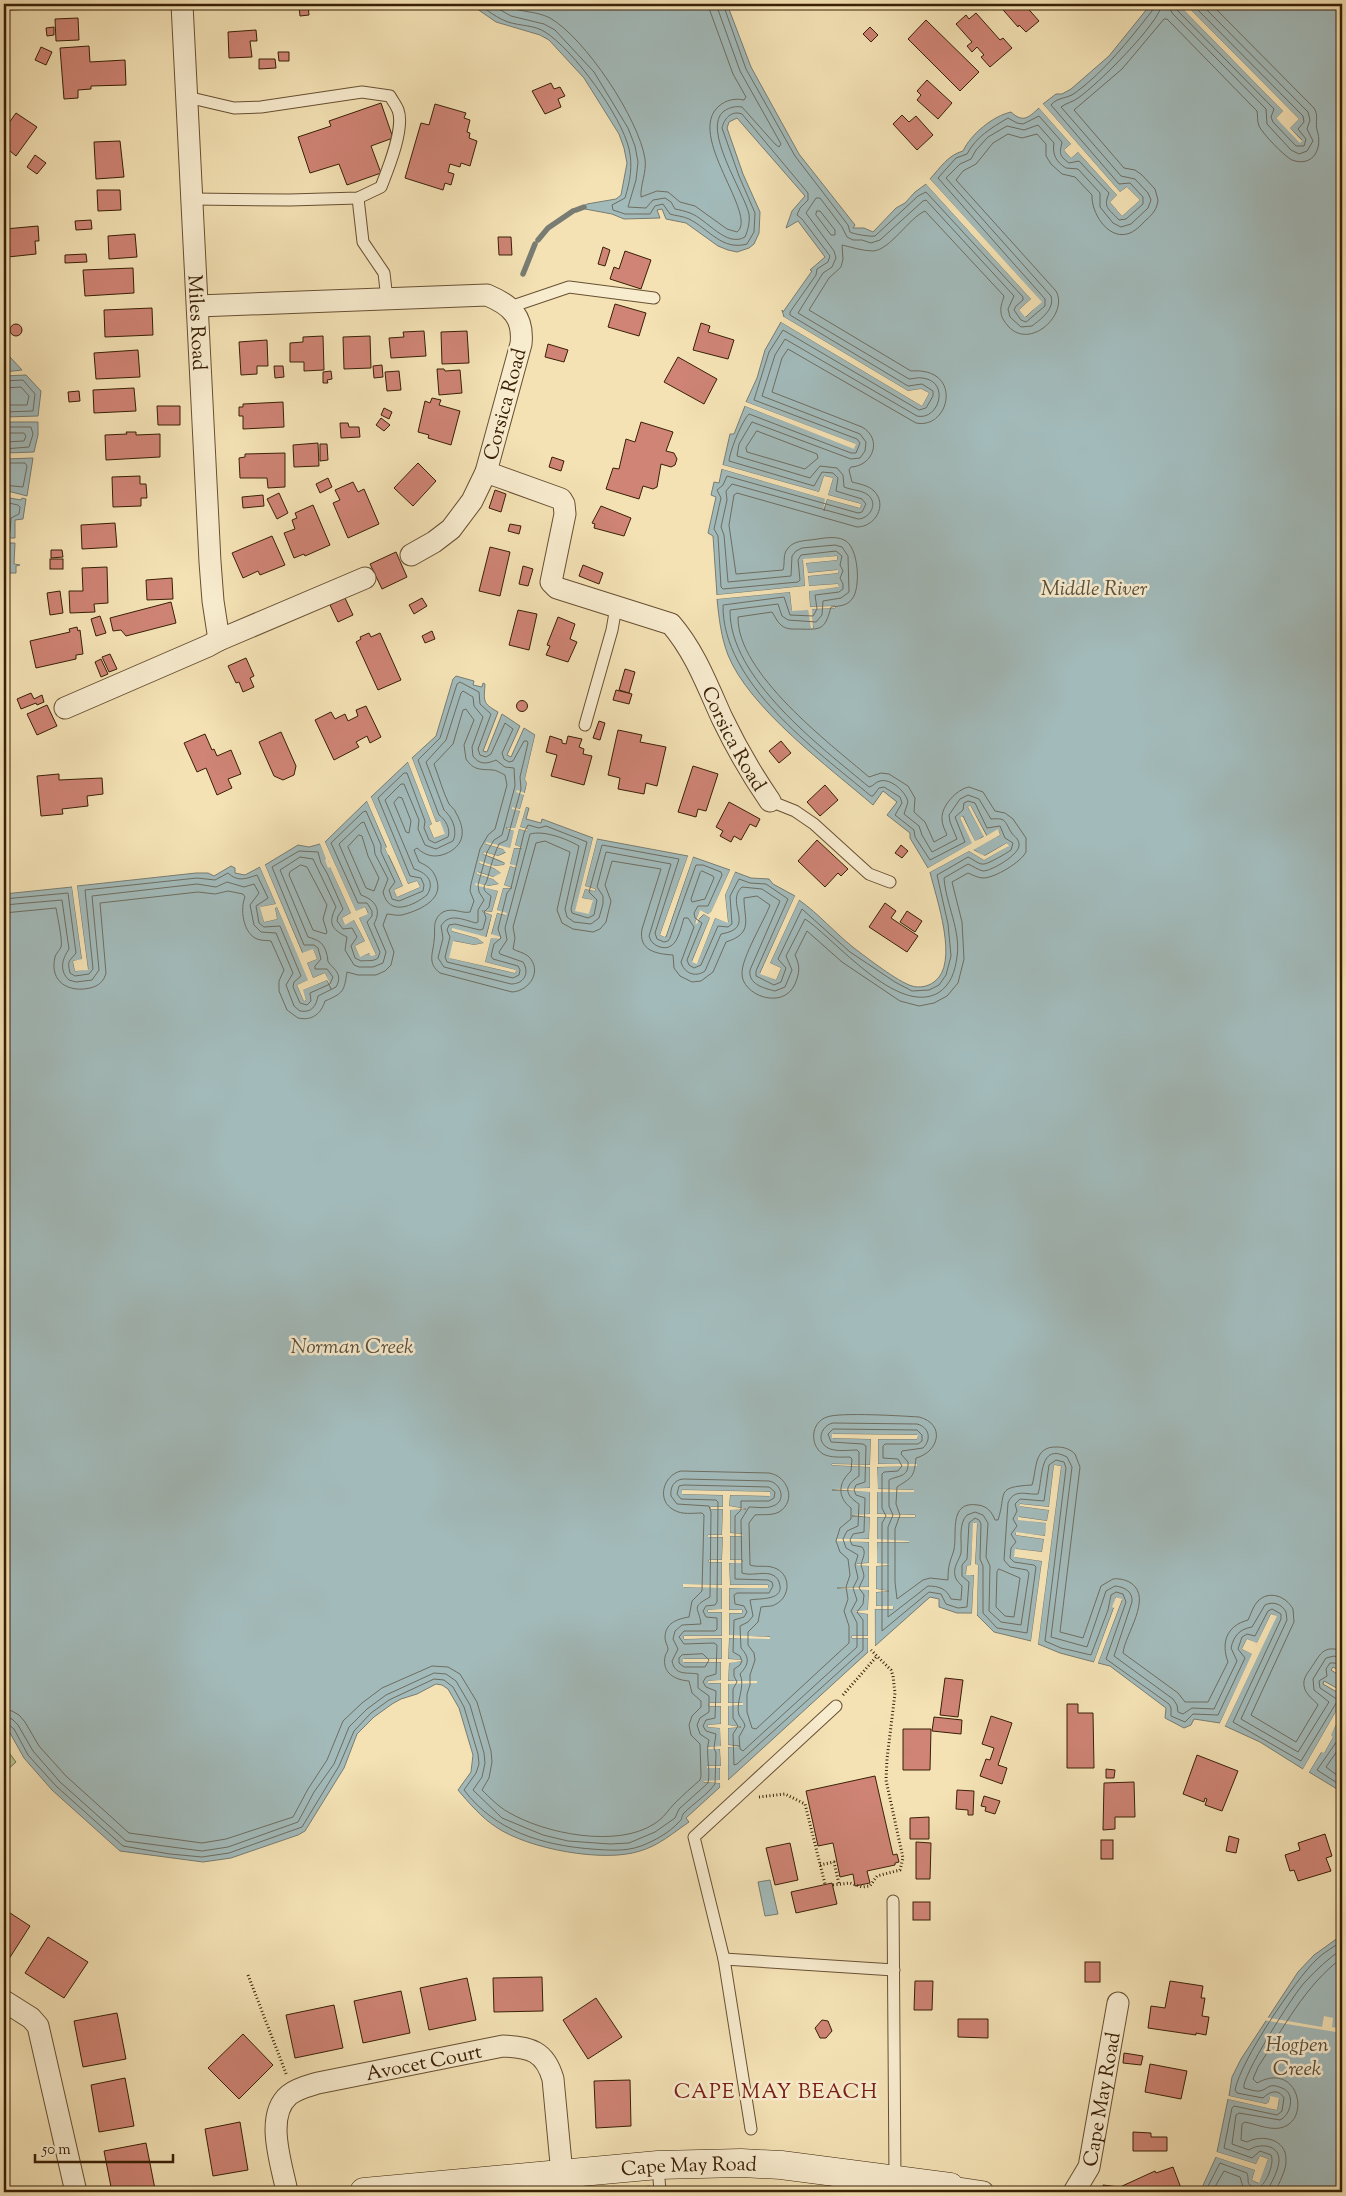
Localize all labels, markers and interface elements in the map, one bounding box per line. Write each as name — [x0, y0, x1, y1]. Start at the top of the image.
street label: Miles Road — [179, 274, 212, 371]
street label: Corsica Road — [478, 345, 535, 464]
water label: Middle River — [1041, 575, 1148, 605]
street label: Corsica Road — [693, 682, 772, 798]
water label: Norman Creek — [290, 1333, 414, 1363]
street label: Cape May Road — [1077, 2030, 1130, 2169]
water label: Hogpen Creek — [1266, 2031, 1328, 2085]
street label: Avocet Court — [364, 2039, 485, 2090]
district label: CAPE MAY BEACH — [674, 2078, 878, 2108]
scale bar — [35, 2131, 172, 2163]
text: 50 m — [41, 2140, 71, 2161]
street label: Cape May Road — [620, 2151, 757, 2185]

